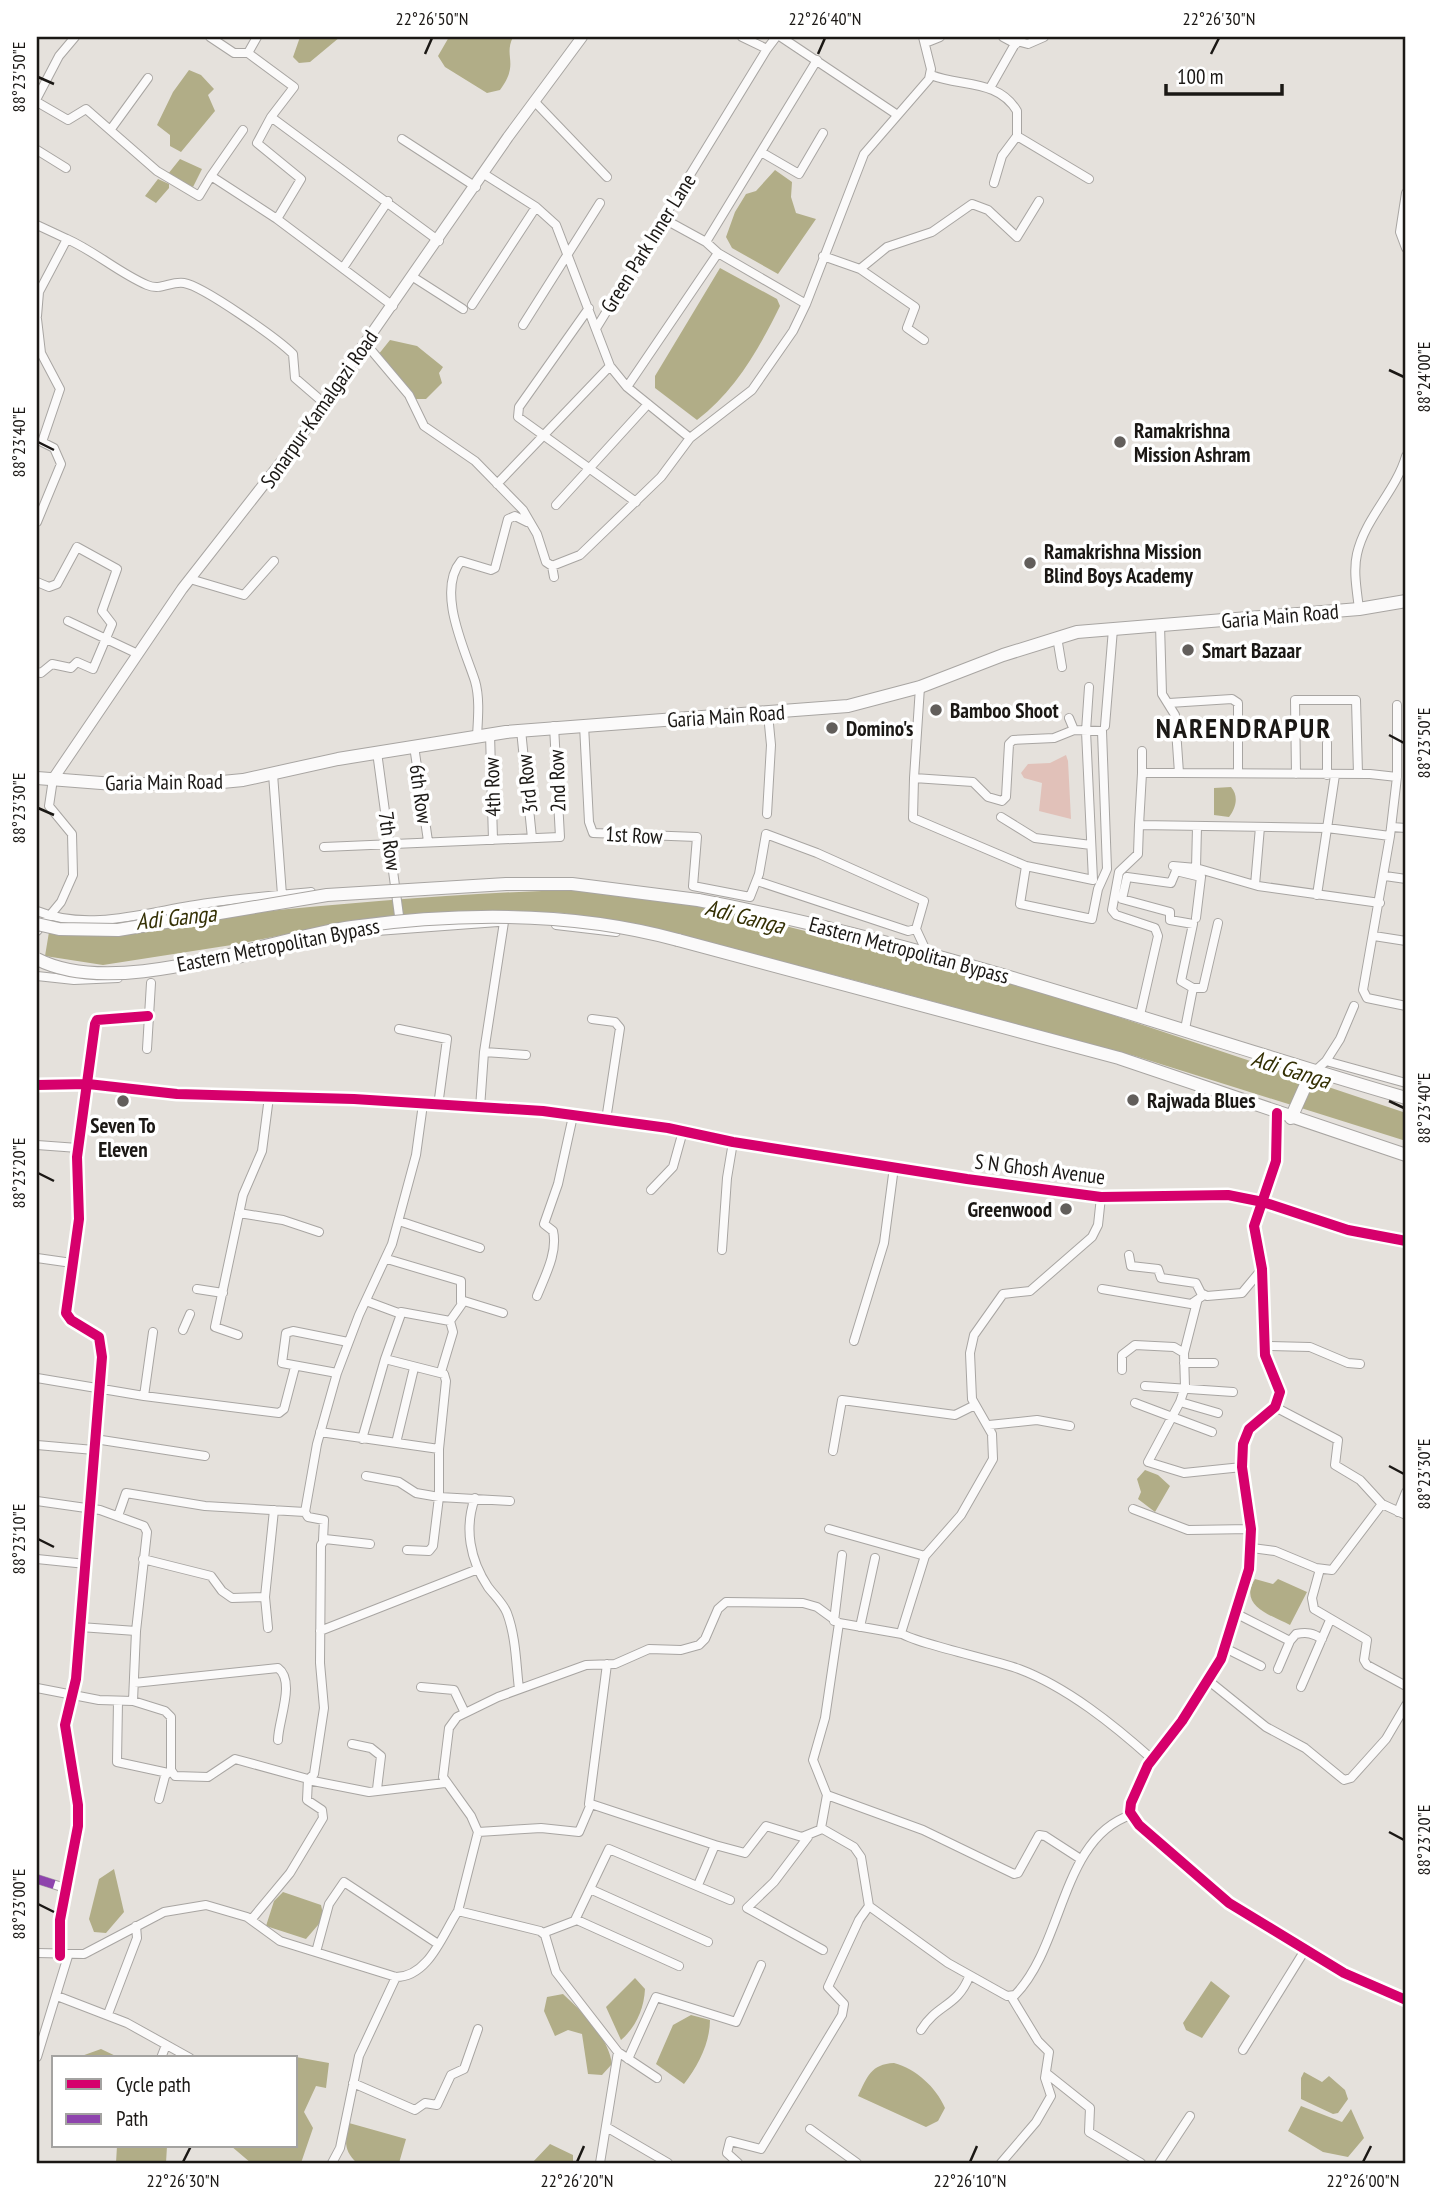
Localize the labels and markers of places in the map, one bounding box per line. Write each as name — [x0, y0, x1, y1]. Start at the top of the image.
place label: Ramakrishna Mission Ashram — [1134, 417, 1251, 468]
marker: Ramakrishna Mission Ashram — [1112, 434, 1128, 450]
place label: Ramakrishna Mission Blind Boys Academy — [1044, 538, 1201, 589]
marker: Ramakrishna Mission Blind Boys Academy — [1022, 555, 1038, 571]
place label: Smart Bazaar — [1202, 637, 1302, 664]
marker: Smart Bazaar — [1180, 642, 1196, 658]
place label: Bamboo Shoot — [950, 697, 1059, 724]
marker: Bamboo Shoot — [928, 702, 944, 718]
place label: Domino's — [846, 715, 913, 742]
marker: Domino's — [824, 720, 840, 736]
place label: Rajwada Blues — [1147, 1087, 1256, 1114]
marker: Rajwada Blues — [1125, 1092, 1141, 1108]
marker: Seven To Eleven — [115, 1093, 131, 1109]
place label: Seven To Eleven — [90, 1112, 156, 1163]
place label: Greenwood — [967, 1196, 1052, 1223]
marker: Greenwood — [1058, 1201, 1074, 1217]

